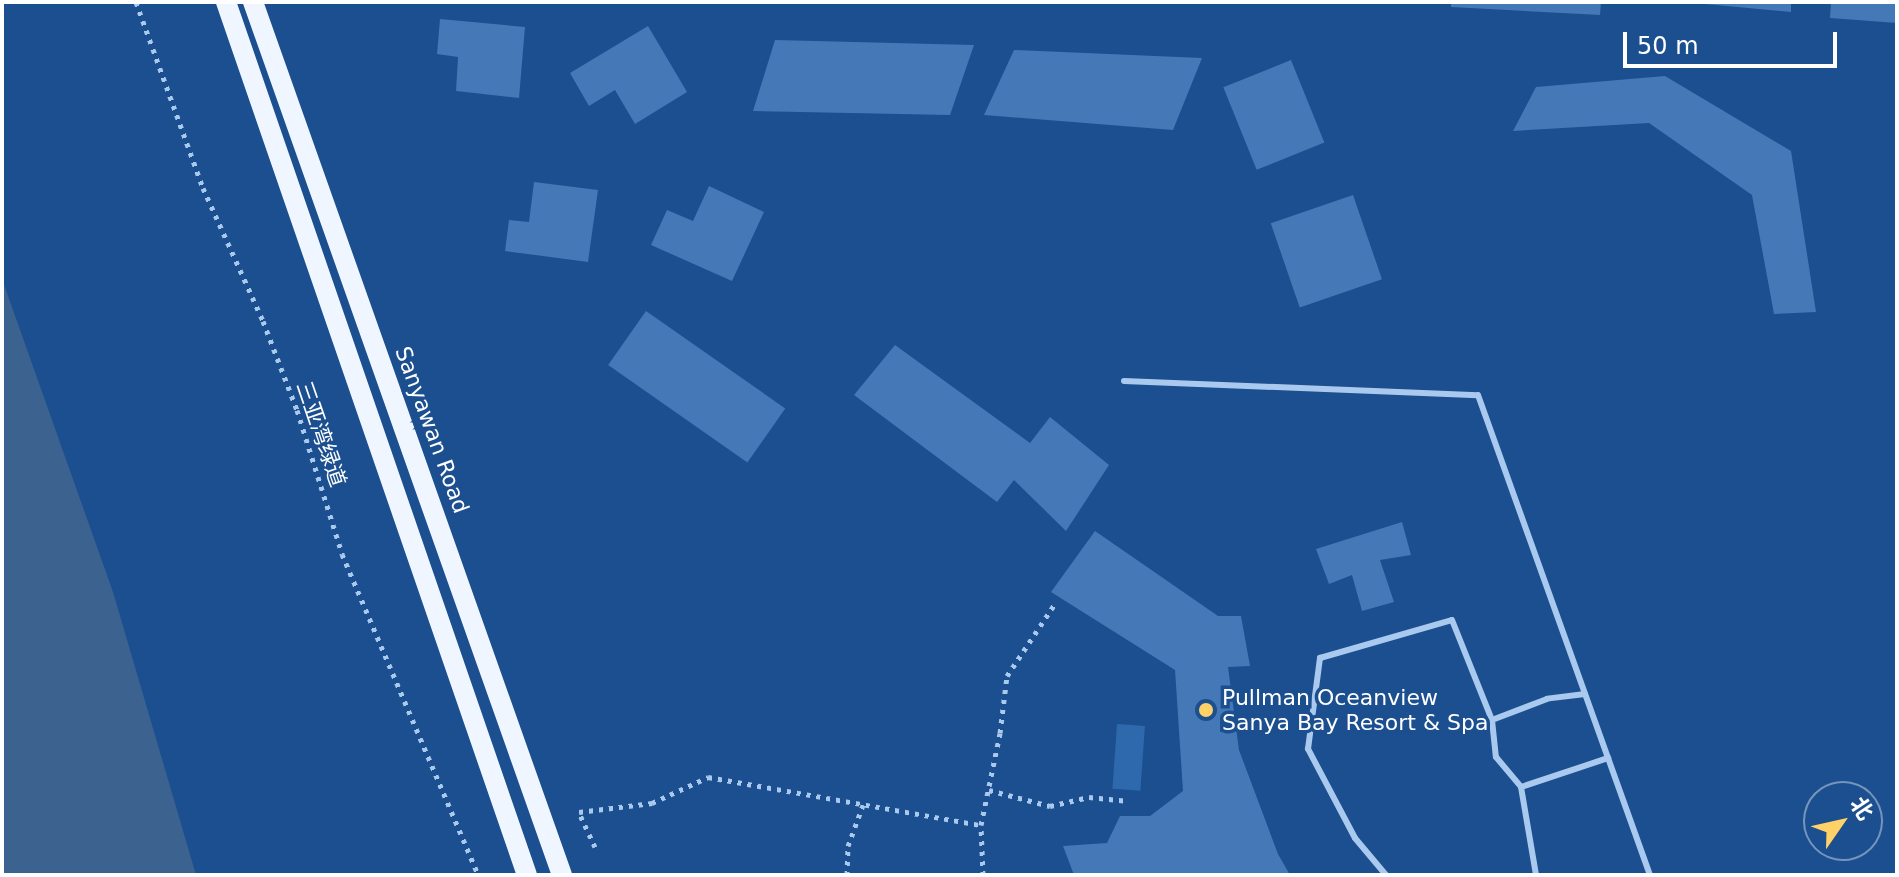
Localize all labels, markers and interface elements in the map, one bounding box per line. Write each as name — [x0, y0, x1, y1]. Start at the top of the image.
scale bar — [1627, 16, 1841, 66]
text: 50 m — [1637, 32, 1699, 60]
street label: Sanyawan Road — [390, 343, 474, 517]
street label: 三亚湾绿道 — [291, 378, 351, 490]
place label: Pullman Oceanview Sanya Bay Resort & Spa — [1222, 684, 1488, 736]
marker: Pullman Oceanview Sanya Bay Resort & Spa — [1197, 701, 1215, 719]
north arrow — [1803, 781, 1883, 861]
text: 北 — [1845, 792, 1878, 825]

